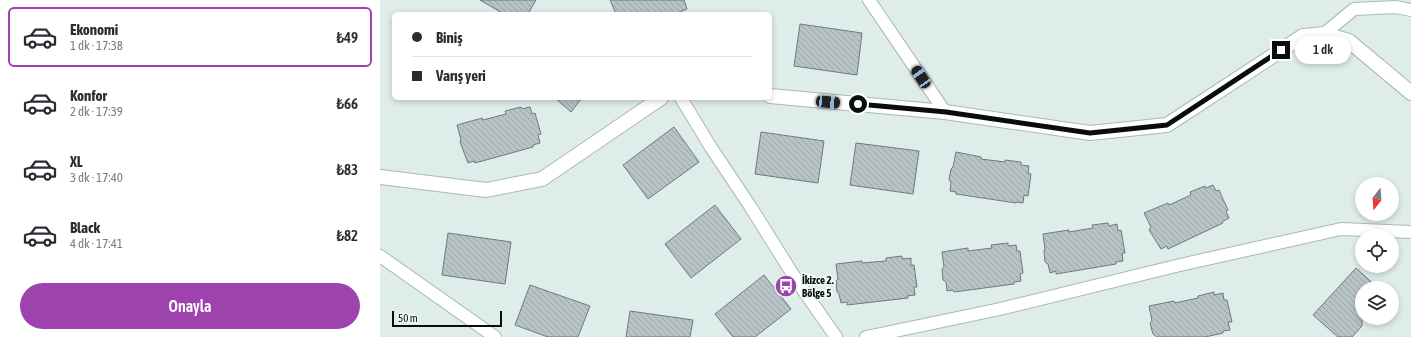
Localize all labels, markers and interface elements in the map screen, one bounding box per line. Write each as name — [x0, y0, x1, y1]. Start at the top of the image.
icon: car — [22, 19, 58, 55]
text: Ekonomi — [70, 21, 118, 38]
text: ₺49 — [336, 29, 358, 46]
text: Biniş — [436, 29, 463, 46]
callout: 1 dk — [1295, 36, 1351, 64]
text: 1 dk · 17:38 — [70, 38, 123, 53]
route end — [1272, 41, 1290, 59]
text: 1 dk — [1313, 42, 1333, 57]
car — [909, 64, 933, 90]
text: Varış yeri — [436, 67, 486, 84]
icon: car — [22, 85, 58, 121]
text: Konfor — [70, 87, 107, 104]
text: ₺66 — [336, 95, 358, 112]
car — [816, 95, 840, 109]
route start — [849, 95, 867, 113]
text: 2 dk · 17:39 — [70, 104, 123, 119]
icon: car — [22, 151, 58, 187]
text: XL — [70, 153, 83, 170]
text: ₺83 — [336, 161, 358, 178]
text: 3 dk · 17:40 — [70, 170, 123, 185]
north arrow — [1355, 177, 1399, 221]
map controls — [1355, 177, 1399, 325]
icon: car — [22, 217, 58, 253]
text: Black — [70, 219, 100, 236]
text: ₺82 — [336, 227, 358, 244]
button: locate — [1355, 229, 1399, 273]
text: 4 dk · 17:41 — [70, 236, 123, 251]
bus stop icon: İkizce 2. Bölge 5 — [773, 273, 799, 299]
place label: İkizce 2. Bölge 5 — [802, 274, 834, 299]
button: layers — [1355, 281, 1399, 325]
button: Onayla — [20, 283, 360, 329]
scale bar — [392, 309, 502, 328]
text: 50 m — [398, 312, 418, 324]

